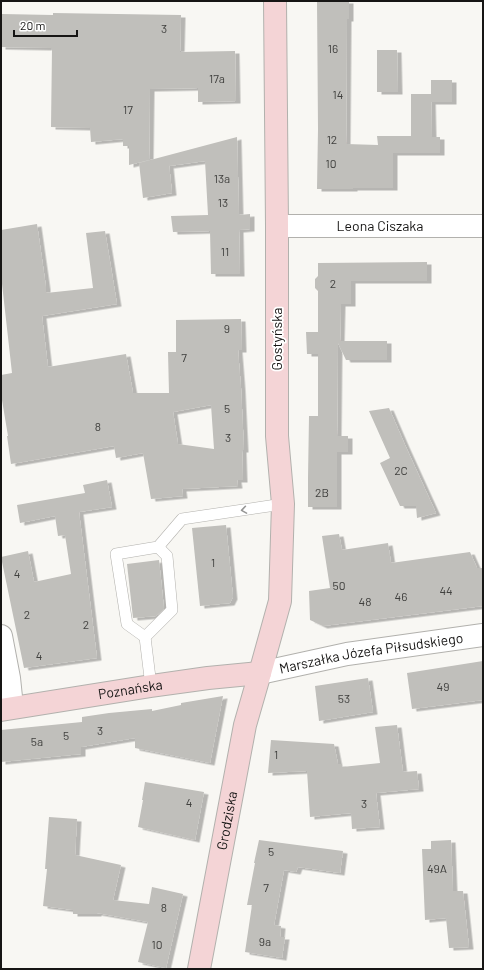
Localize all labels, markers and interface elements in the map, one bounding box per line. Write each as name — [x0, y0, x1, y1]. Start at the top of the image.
scale bar — [14, 12, 77, 38]
text: 20 m — [20, 18, 46, 32]
house number: 3 — [161, 21, 167, 35]
house number: 16 — [328, 41, 338, 55]
house number: 17a — [209, 71, 225, 85]
house number: 14 — [333, 87, 343, 101]
house number: 17 — [123, 102, 133, 116]
house number: 12 — [327, 132, 337, 146]
house number: 10 — [326, 156, 336, 170]
house number: 13a — [214, 171, 230, 185]
house number: 13 — [218, 195, 228, 209]
street label: Leona Ciszaka — [337, 217, 423, 234]
house number: 11 — [221, 244, 229, 258]
house number: 2 — [330, 276, 336, 290]
street label: Gostyńska — [268, 308, 285, 370]
house number: 9 — [224, 321, 230, 335]
house number: 7 — [181, 350, 187, 364]
house number: 5 — [224, 401, 230, 415]
house number: 8 — [95, 419, 101, 433]
house number: 3 — [225, 430, 231, 444]
house number: 2C — [394, 463, 408, 477]
house number: 2B — [315, 485, 329, 499]
one-way arrow — [241, 505, 247, 514]
house number: 1 — [211, 555, 215, 569]
house number: 4 — [14, 566, 20, 580]
house number: 50 — [333, 578, 345, 592]
house number: 44 — [439, 583, 453, 597]
house number: 46 — [395, 589, 407, 603]
house number: 48 — [359, 594, 371, 608]
house number: 2 — [24, 607, 30, 621]
house number: 2 — [83, 617, 89, 631]
street label: Marszałka Józefa Piłsudskiego — [277, 629, 464, 677]
house number: 4 — [36, 648, 42, 662]
street label: Poznańska — [97, 675, 164, 702]
house number: 49 — [437, 679, 449, 693]
house number: 53 — [338, 691, 350, 705]
house number: 3 — [97, 723, 103, 737]
house number: 5 — [63, 728, 69, 742]
house number: 5a — [31, 734, 43, 748]
house number: 1 — [274, 747, 278, 761]
street label: Grodziska — [213, 790, 240, 851]
house number: 4 — [186, 795, 192, 809]
house number: 3 — [361, 796, 367, 810]
house number: 5 — [268, 844, 274, 858]
house number: 49A — [427, 861, 447, 875]
house number: 7 — [263, 880, 269, 894]
house number: 8 — [161, 900, 167, 914]
house number: 9a — [259, 934, 271, 948]
house number: 10 — [152, 937, 162, 951]

